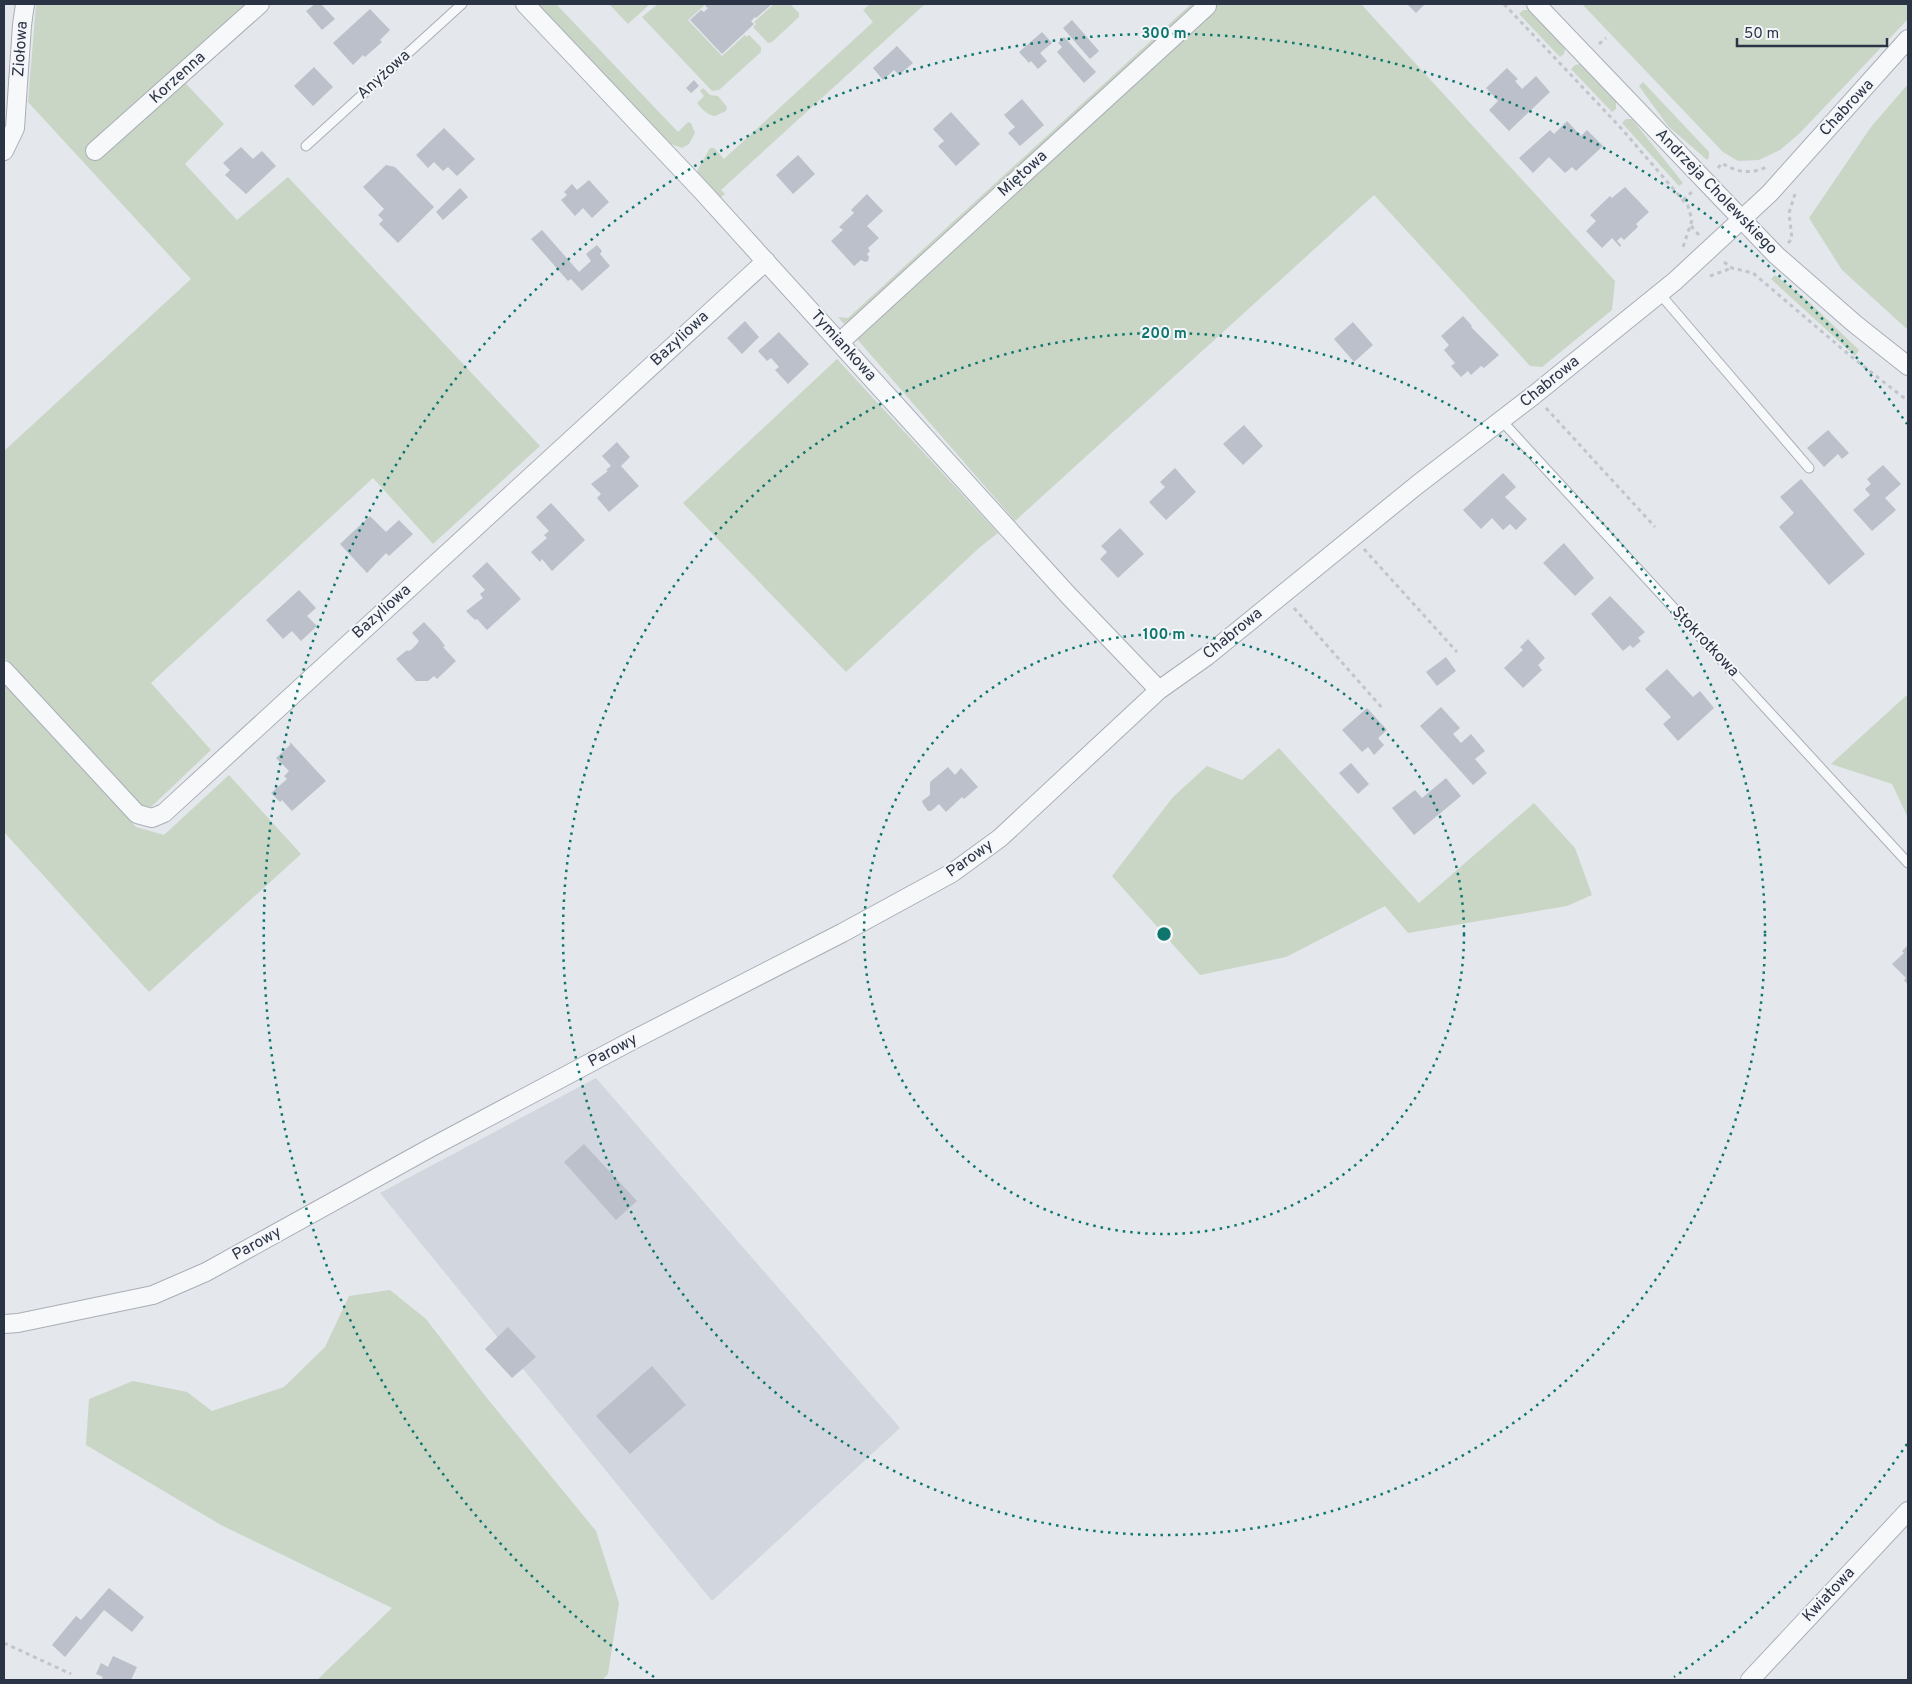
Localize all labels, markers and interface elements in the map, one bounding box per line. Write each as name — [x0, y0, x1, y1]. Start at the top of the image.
scale bar — [1737, 15, 1887, 47]
street label: Ziołowa — [9, 20, 33, 78]
text: 300 m — [1141, 25, 1187, 44]
text: 50 m — [1744, 25, 1779, 44]
street label: Anyżowa — [353, 46, 415, 104]
street label: Korzenna — [146, 48, 210, 108]
street label: Chabrowa — [1815, 75, 1879, 141]
street label: Andrzeja Cholewskiego — [1651, 125, 1781, 259]
street label: Miętowa — [994, 147, 1052, 201]
street label: Tymiankowa — [806, 306, 880, 386]
street label: Bazyliowa — [647, 307, 713, 371]
text: 200 m — [1141, 325, 1187, 344]
street label: Chabrowa — [1516, 352, 1584, 412]
street label: Bazyliowa — [348, 580, 416, 644]
street label: Stokrotkowa — [1667, 602, 1743, 682]
street label: Chabrowa — [1199, 604, 1267, 664]
text: 100 m — [1143, 626, 1185, 645]
street label: Parowy — [943, 836, 997, 882]
centre of rings — [1155, 925, 1173, 943]
street label: Parowy — [585, 1030, 641, 1072]
street label: Parowy — [229, 1222, 285, 1266]
street label: Kwiatowa — [1798, 1563, 1860, 1627]

